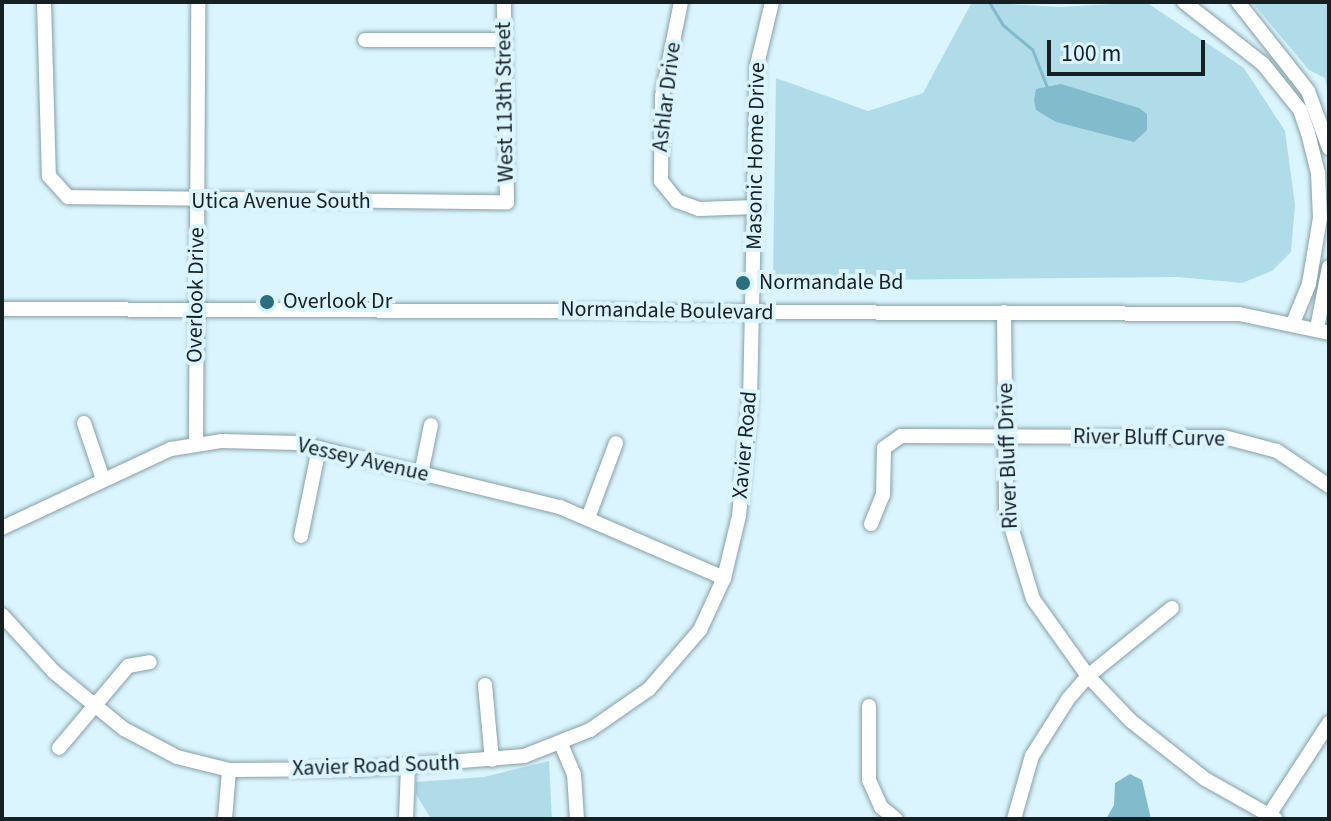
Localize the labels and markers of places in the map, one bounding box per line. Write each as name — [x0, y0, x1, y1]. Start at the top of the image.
place label: Normandale Bd — [759, 270, 904, 296]
marker: Normandale Bd — [734, 274, 752, 292]
place label: Overlook Dr — [283, 289, 392, 315]
marker: Overlook Dr — [258, 293, 276, 311]

